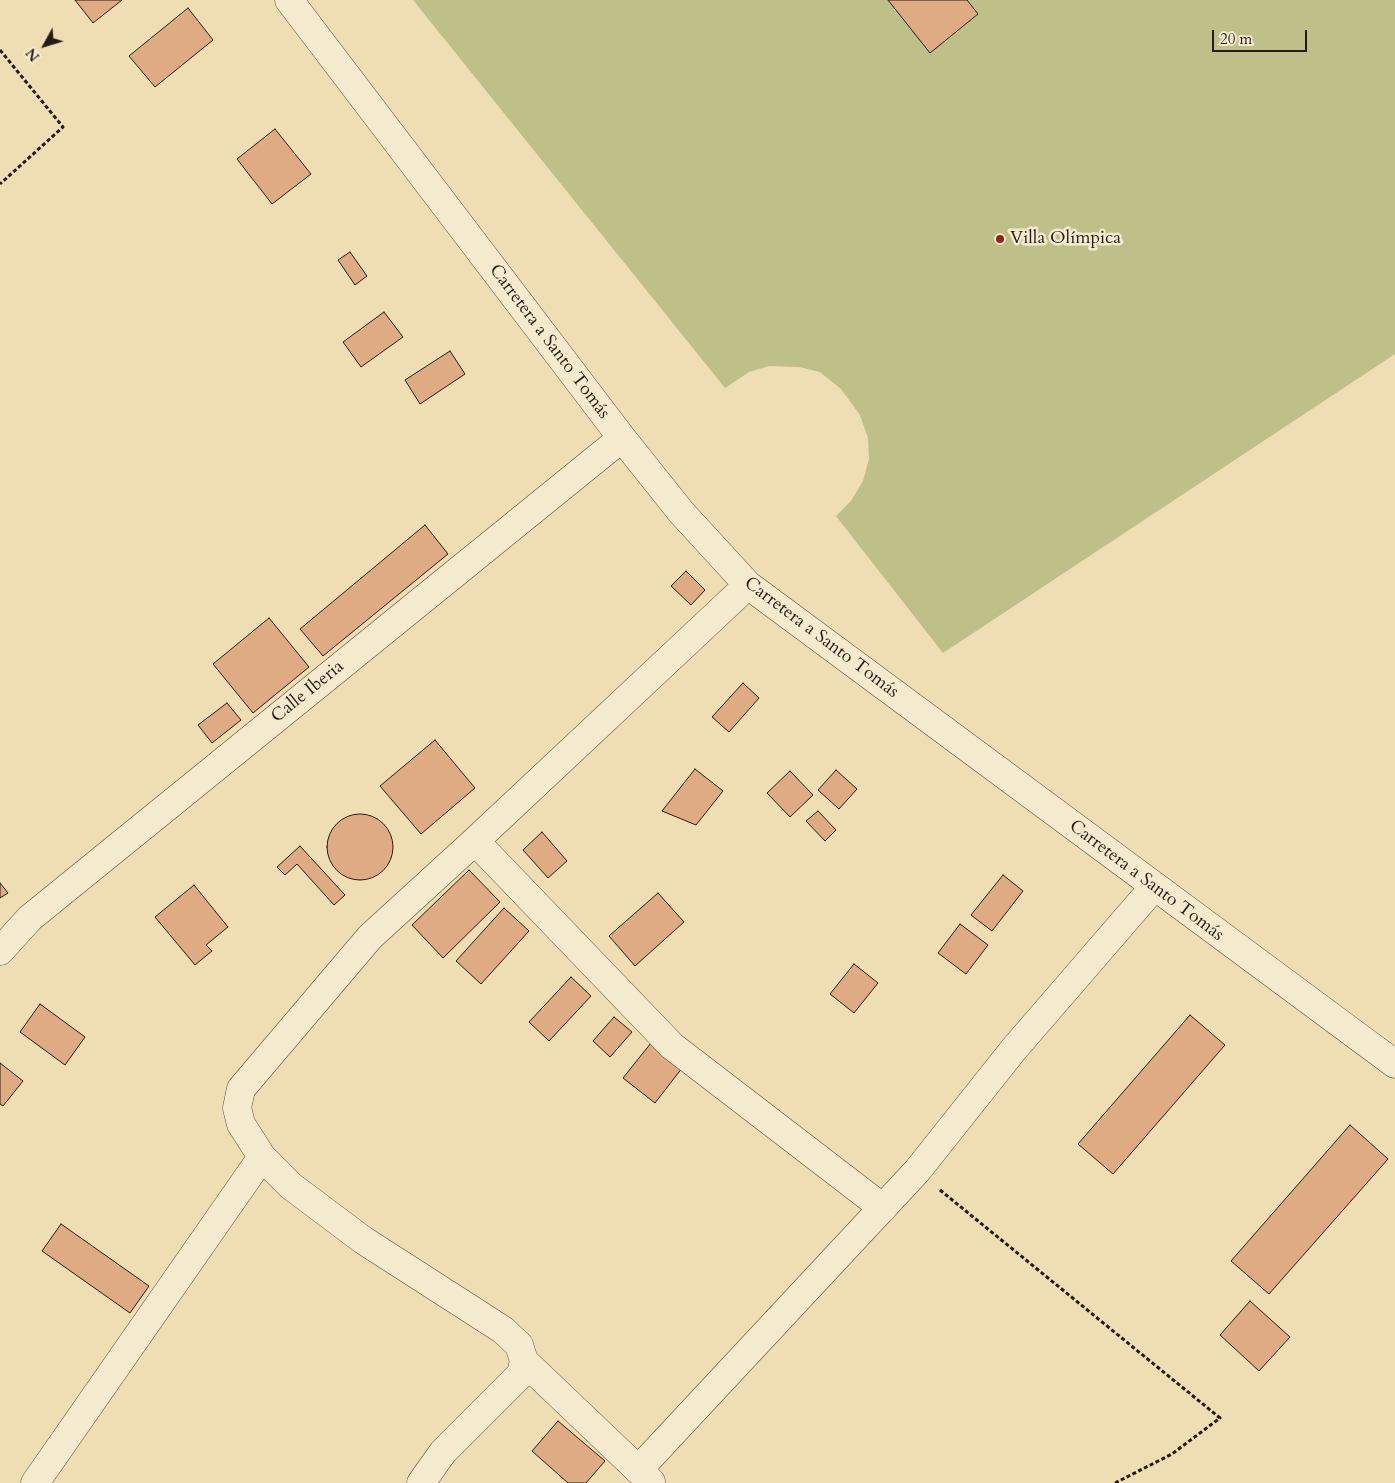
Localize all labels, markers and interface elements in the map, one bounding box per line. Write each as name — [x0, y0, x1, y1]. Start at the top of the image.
north arrow — [20, 20, 70, 70]
scale bar — [1215, 20, 1310, 52]
text: 20 m — [1220, 29, 1252, 49]
text: N — [22, 44, 44, 65]
place label: Villa Olímpica — [1010, 228, 1121, 250]
marker: Villa Olímpica — [994, 233, 1006, 245]
street label: Carretera a Santo Tomás — [484, 261, 614, 423]
street label: Carretera a Santo Tomás — [740, 573, 902, 703]
street label: Calle Iberia — [267, 656, 349, 728]
street label: Carretera a Santo Tomás — [1065, 816, 1227, 946]

